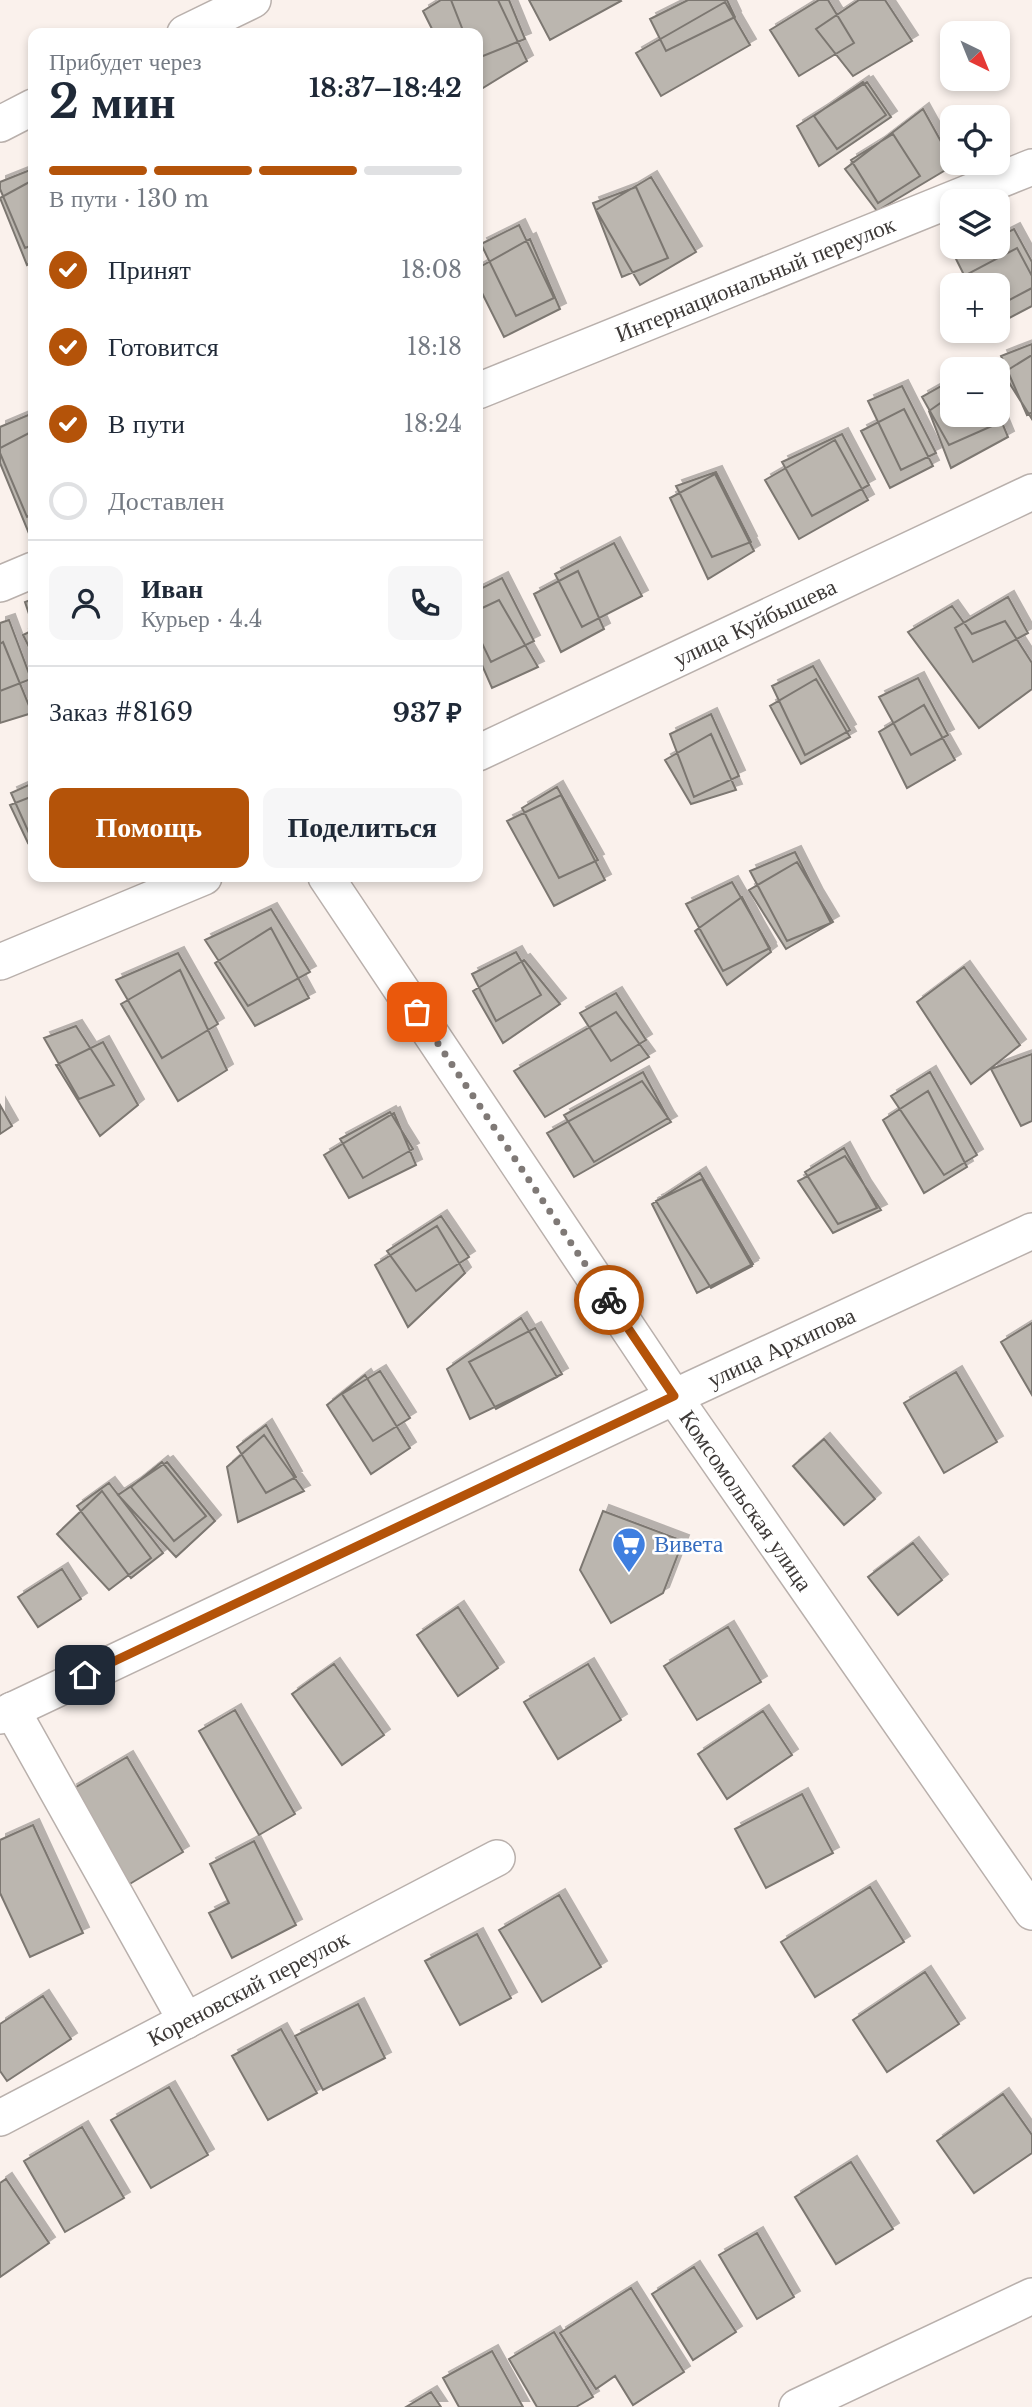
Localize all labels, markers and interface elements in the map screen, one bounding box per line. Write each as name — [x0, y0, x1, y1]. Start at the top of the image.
north arrow — [940, 21, 1010, 91]
map controls — [940, 21, 1010, 427]
text: Прибудет через — [49, 48, 202, 76]
text: 18:37–18:42 — [309, 72, 462, 104]
text: 2 мин — [49, 73, 176, 130]
button: locate — [940, 105, 1010, 175]
text: В пути · 130 m — [49, 185, 209, 213]
button: layers — [940, 189, 1010, 259]
street label: Интернациональный переулок — [611, 210, 900, 348]
icon: check — [49, 251, 87, 289]
text: Принят — [108, 254, 191, 286]
text: 18:08 — [401, 256, 462, 284]
button: + — [940, 273, 1010, 343]
icon: check — [49, 328, 87, 366]
text: Готовится — [108, 331, 219, 363]
text: 18:18 — [407, 333, 462, 361]
button: − — [940, 357, 1010, 427]
icon: check — [49, 405, 87, 443]
text: В пути — [108, 408, 185, 440]
text: 18:24 — [404, 410, 462, 438]
text: Доставлен — [108, 485, 225, 517]
button: person — [49, 566, 123, 640]
button: phone — [388, 566, 462, 640]
street label: улица Куйбышева — [669, 572, 841, 673]
text: Иван — [141, 573, 203, 605]
text: Курьер · 4.4 — [141, 605, 263, 633]
text: Заказ #8169 — [49, 696, 193, 728]
text: 937 ₽ — [392, 697, 462, 729]
button: Помощь — [49, 788, 249, 868]
button: Поделиться — [263, 788, 462, 868]
pin — [387, 982, 447, 1042]
icon: bag — [398, 993, 436, 1031]
courier — [574, 1265, 644, 1335]
icon: bike — [590, 1281, 628, 1319]
street label: улица Архипова — [703, 1301, 860, 1394]
street label: Комсомольская улица — [673, 1405, 819, 1597]
supermarket icon: Вивета — [610, 1525, 648, 1574]
place label: Вивета — [654, 1530, 723, 1558]
pin — [55, 1645, 115, 1705]
icon: home — [66, 1656, 104, 1694]
street label: Кореновский переулок — [143, 1924, 354, 2052]

